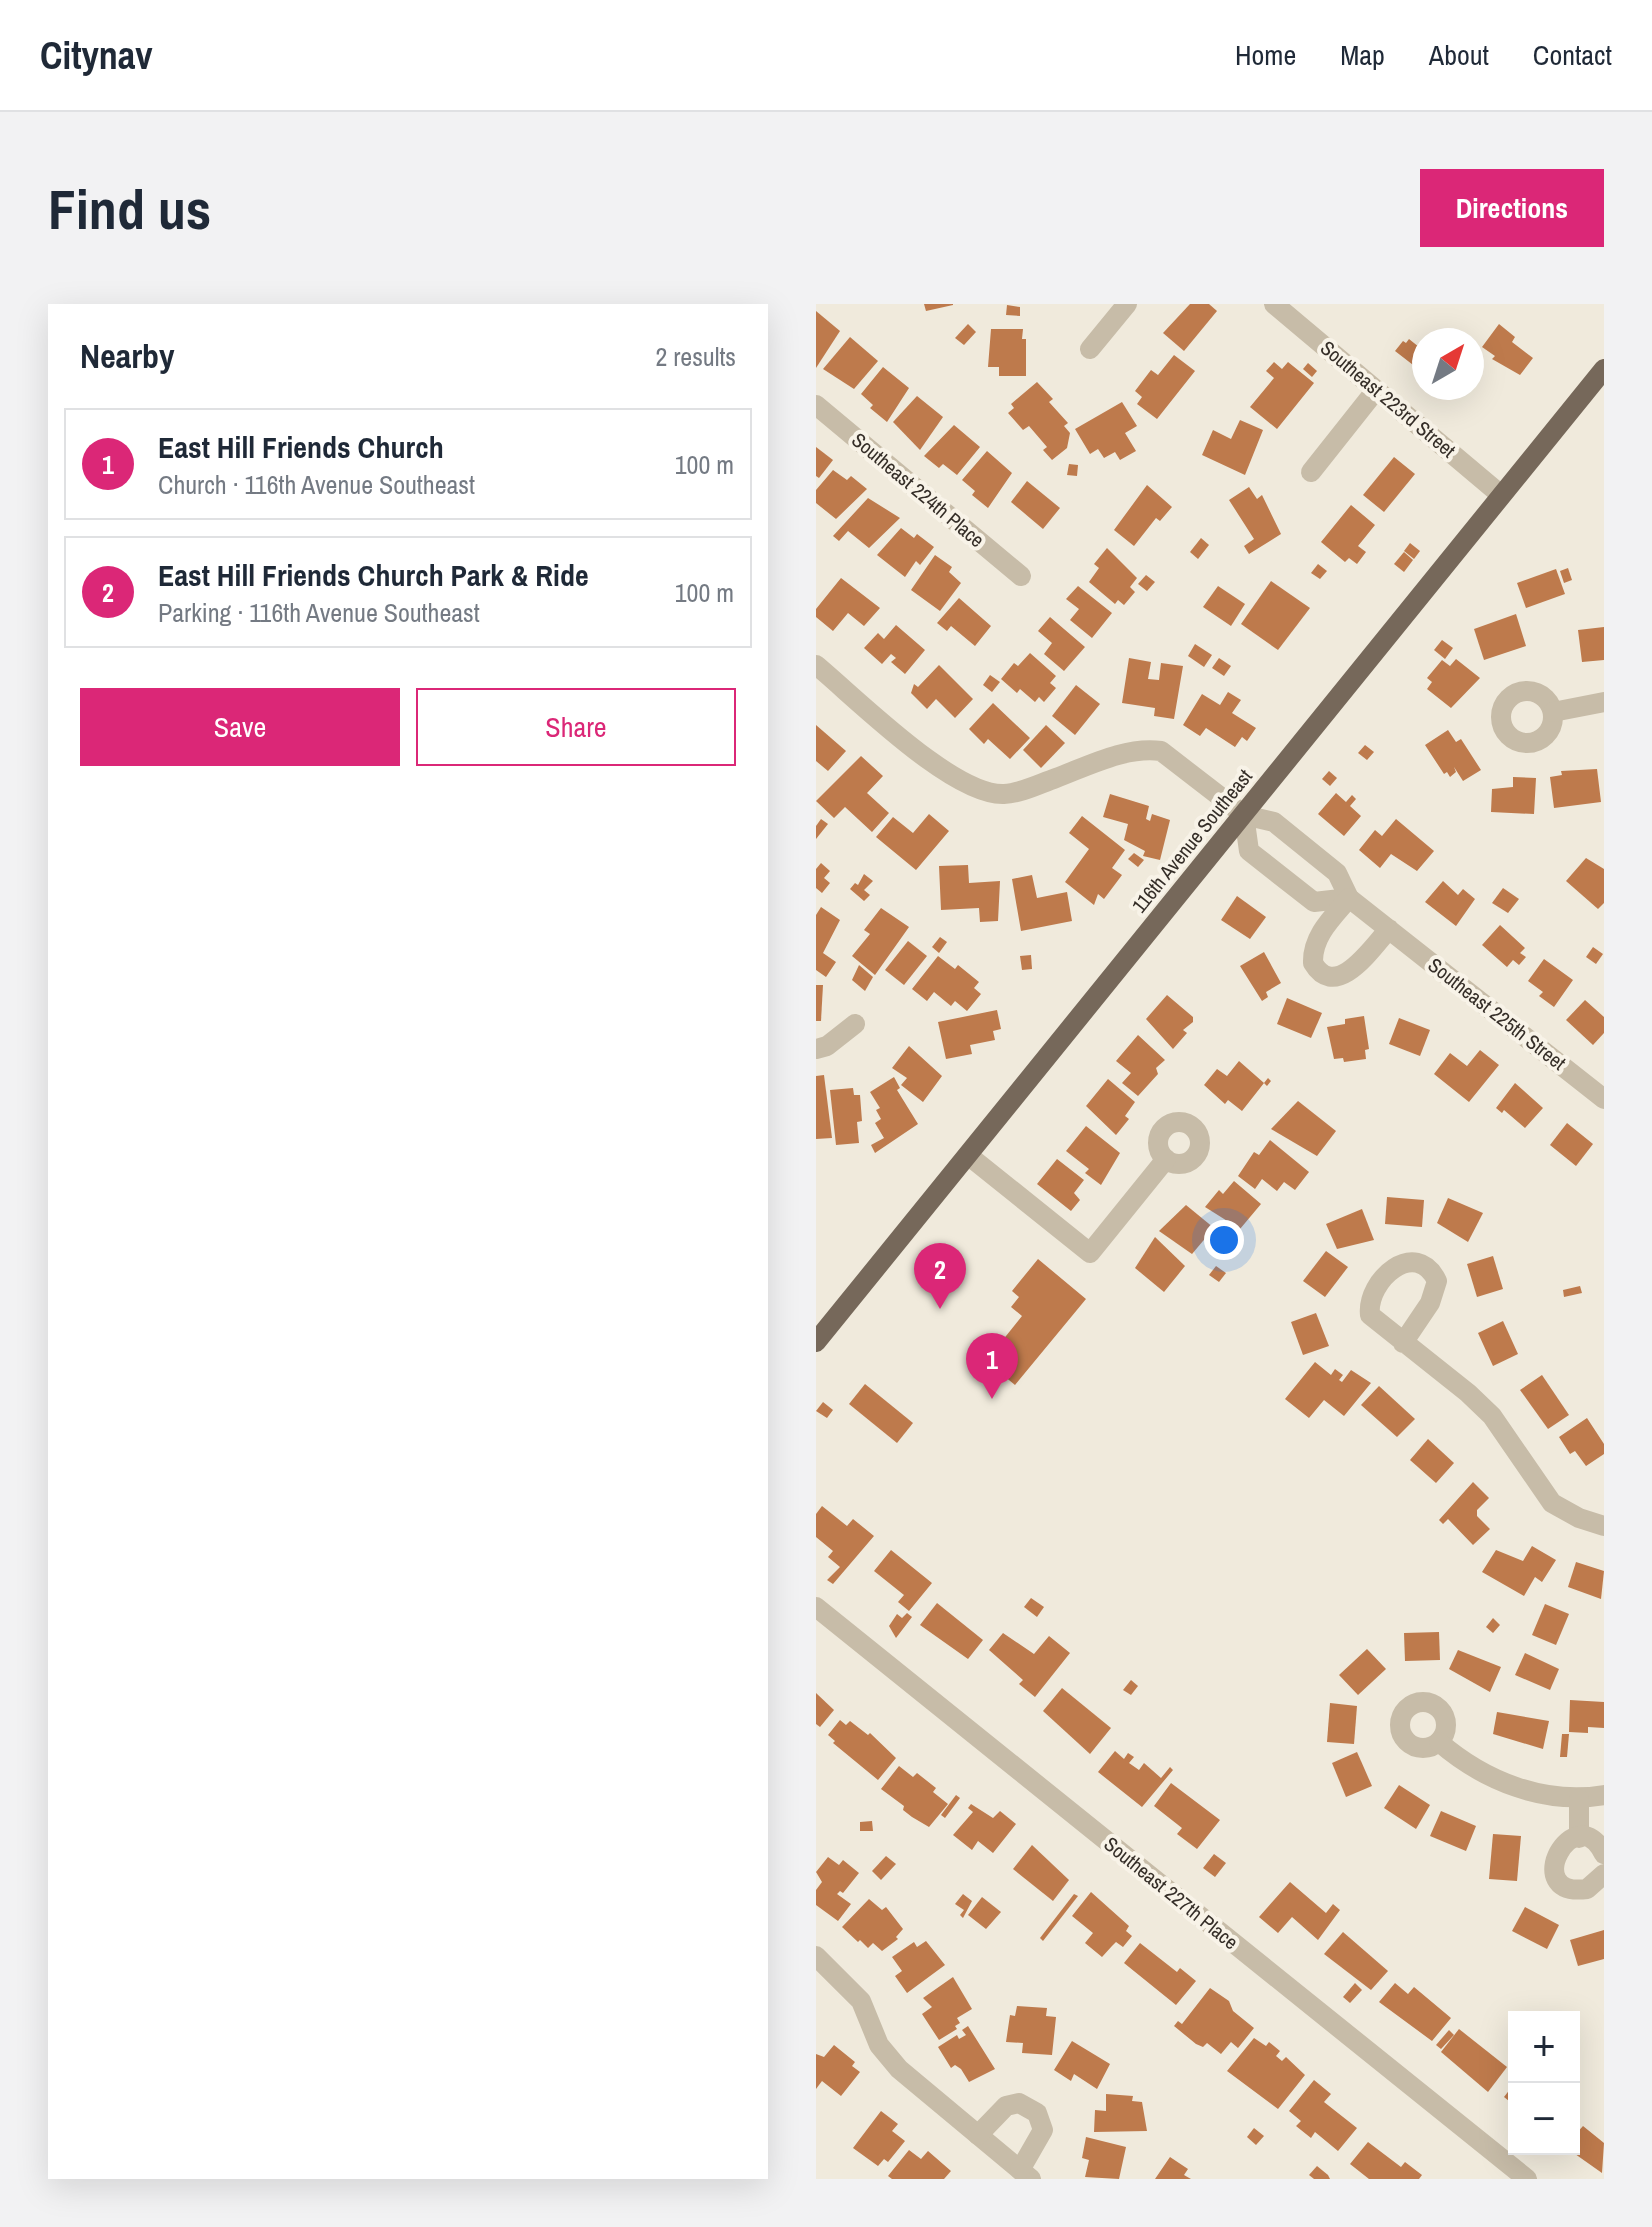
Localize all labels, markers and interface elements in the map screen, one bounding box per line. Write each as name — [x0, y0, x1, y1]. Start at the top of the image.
text: Citynav — [40, 30, 153, 81]
text: Home — [1235, 36, 1296, 74]
text: Map — [1340, 36, 1385, 74]
text: About — [1429, 36, 1489, 74]
text: Contact — [1533, 36, 1612, 74]
button: Directions — [1420, 169, 1604, 247]
text: Find us — [48, 171, 211, 246]
north arrow — [1412, 328, 1484, 400]
text: Nearby — [80, 333, 175, 379]
street label: Southeast 223rd Street — [1315, 334, 1462, 463]
text: 2 results — [655, 339, 736, 374]
street label: Southeast 224th Place — [846, 426, 990, 553]
text: East Hill Friends Church — [158, 427, 444, 467]
text: 1 — [102, 447, 114, 482]
text: 100 m — [675, 447, 734, 482]
text: Church · 116th Avenue Southeast — [158, 467, 475, 502]
text: East Hill Friends Church Park & Ride — [158, 555, 589, 595]
text: 2 — [102, 575, 114, 610]
text: 100 m — [675, 575, 734, 610]
text: Parking · 116th Avenue Southeast — [158, 595, 480, 630]
button: Save — [80, 688, 400, 766]
button: Share — [416, 688, 736, 766]
street label: 116th Avenue Southeast — [1125, 763, 1258, 918]
street label: Southeast 225th Street — [1423, 951, 1572, 1076]
your location — [1204, 1220, 1244, 1260]
pin: 2 — [914, 1243, 966, 1309]
pin: 1 — [966, 1333, 1018, 1399]
street label: Southeast 227th Place — [1099, 1830, 1244, 1955]
map controls — [1508, 2011, 1580, 2155]
button: + — [1508, 2011, 1580, 2083]
button: − — [1508, 2083, 1580, 2155]

